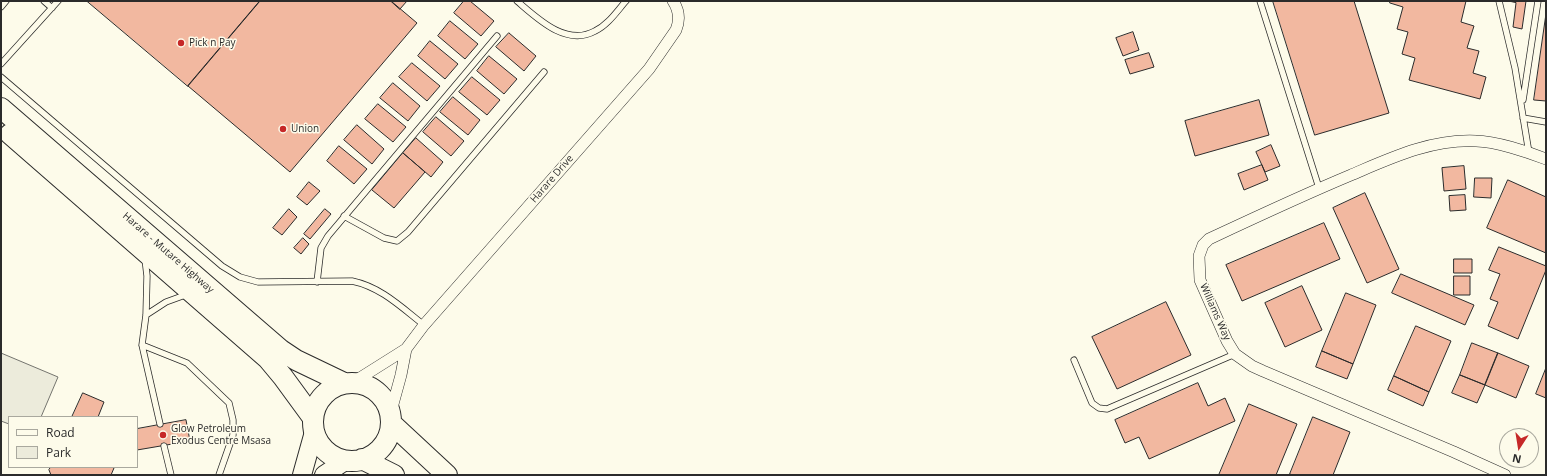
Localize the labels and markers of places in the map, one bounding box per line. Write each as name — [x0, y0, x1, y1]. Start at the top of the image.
place label: Pick n Pay — [189, 37, 235, 49]
marker: Pick n Pay — [176, 38, 186, 48]
place label: Union — [291, 123, 319, 135]
marker: Union — [278, 124, 288, 134]
place label: Glow Petroleum Exodus Centre Msasa — [171, 423, 271, 446]
marker: Glow Petroleum Exodus Centre Msasa — [158, 430, 168, 440]

